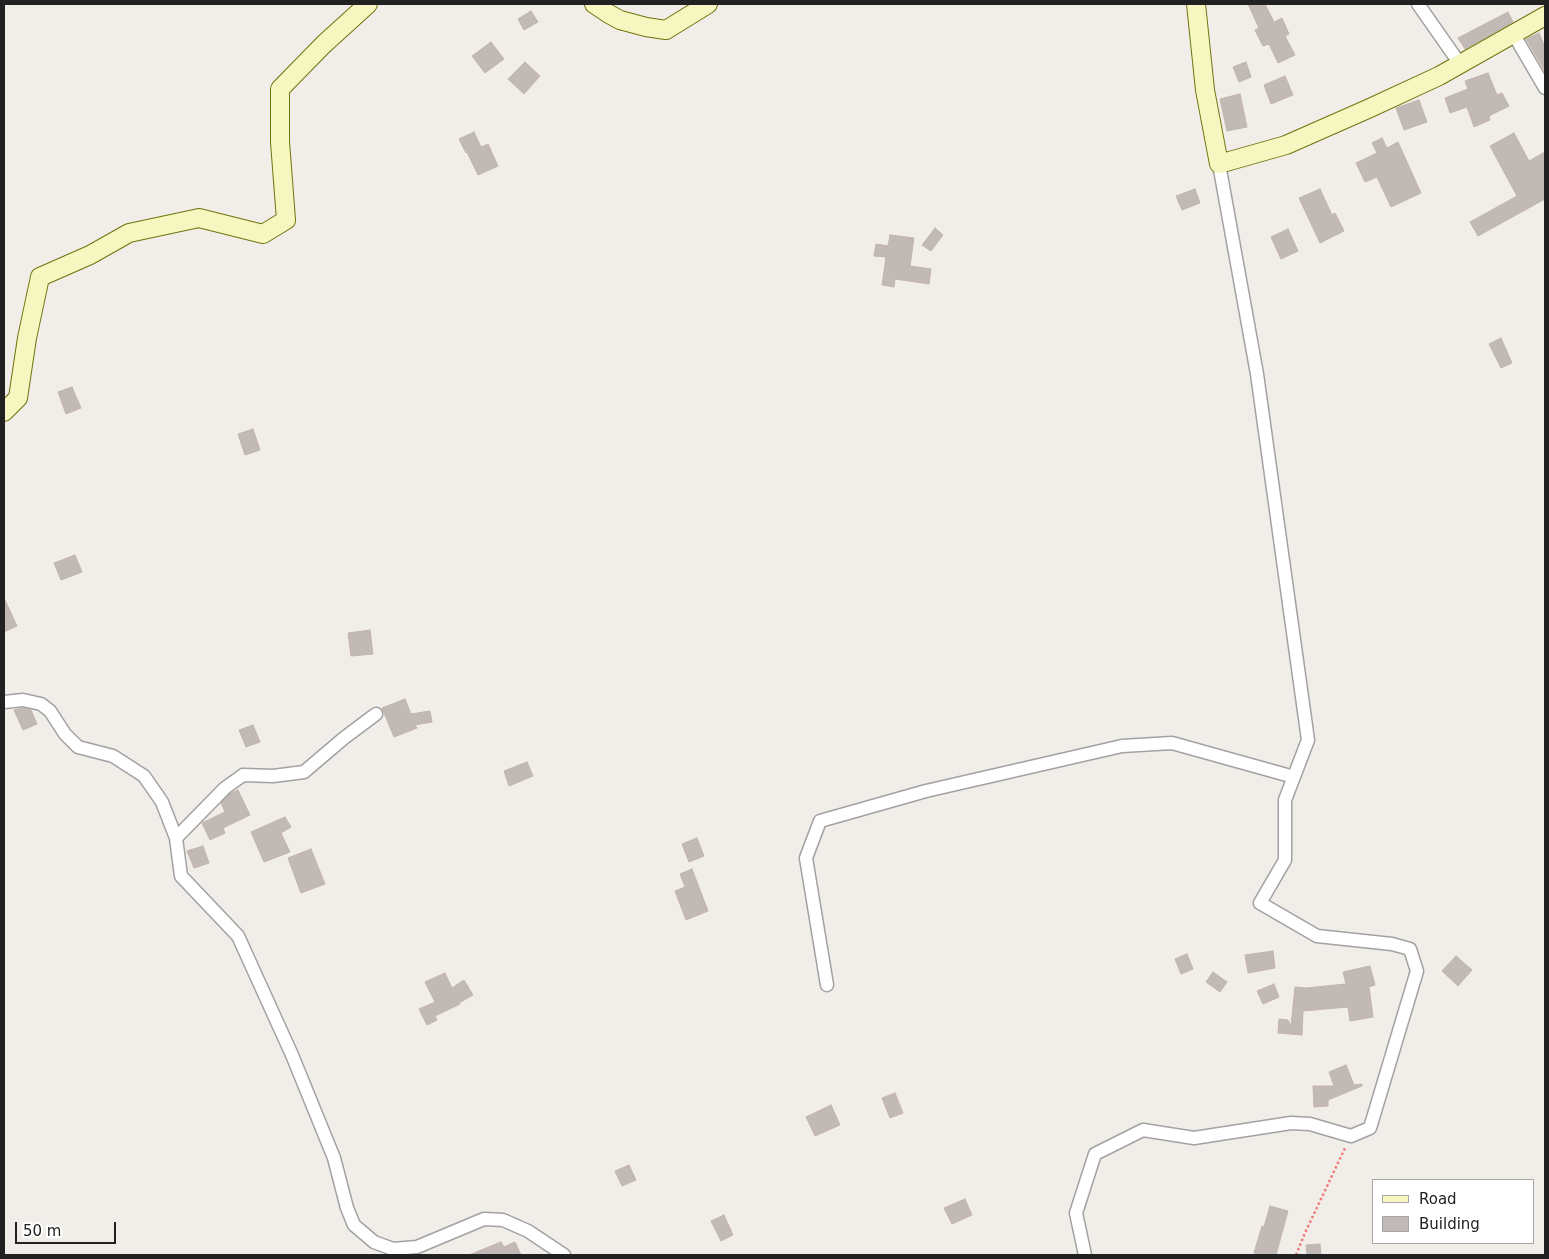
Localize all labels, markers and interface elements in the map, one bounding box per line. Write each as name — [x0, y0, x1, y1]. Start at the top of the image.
legend — [1372, 1179, 1534, 1244]
text: Road — [1419, 1190, 1457, 1208]
scale bar — [18, 1212, 119, 1244]
text: Building — [1419, 1215, 1480, 1233]
text: 50 m — [23, 1222, 61, 1240]

